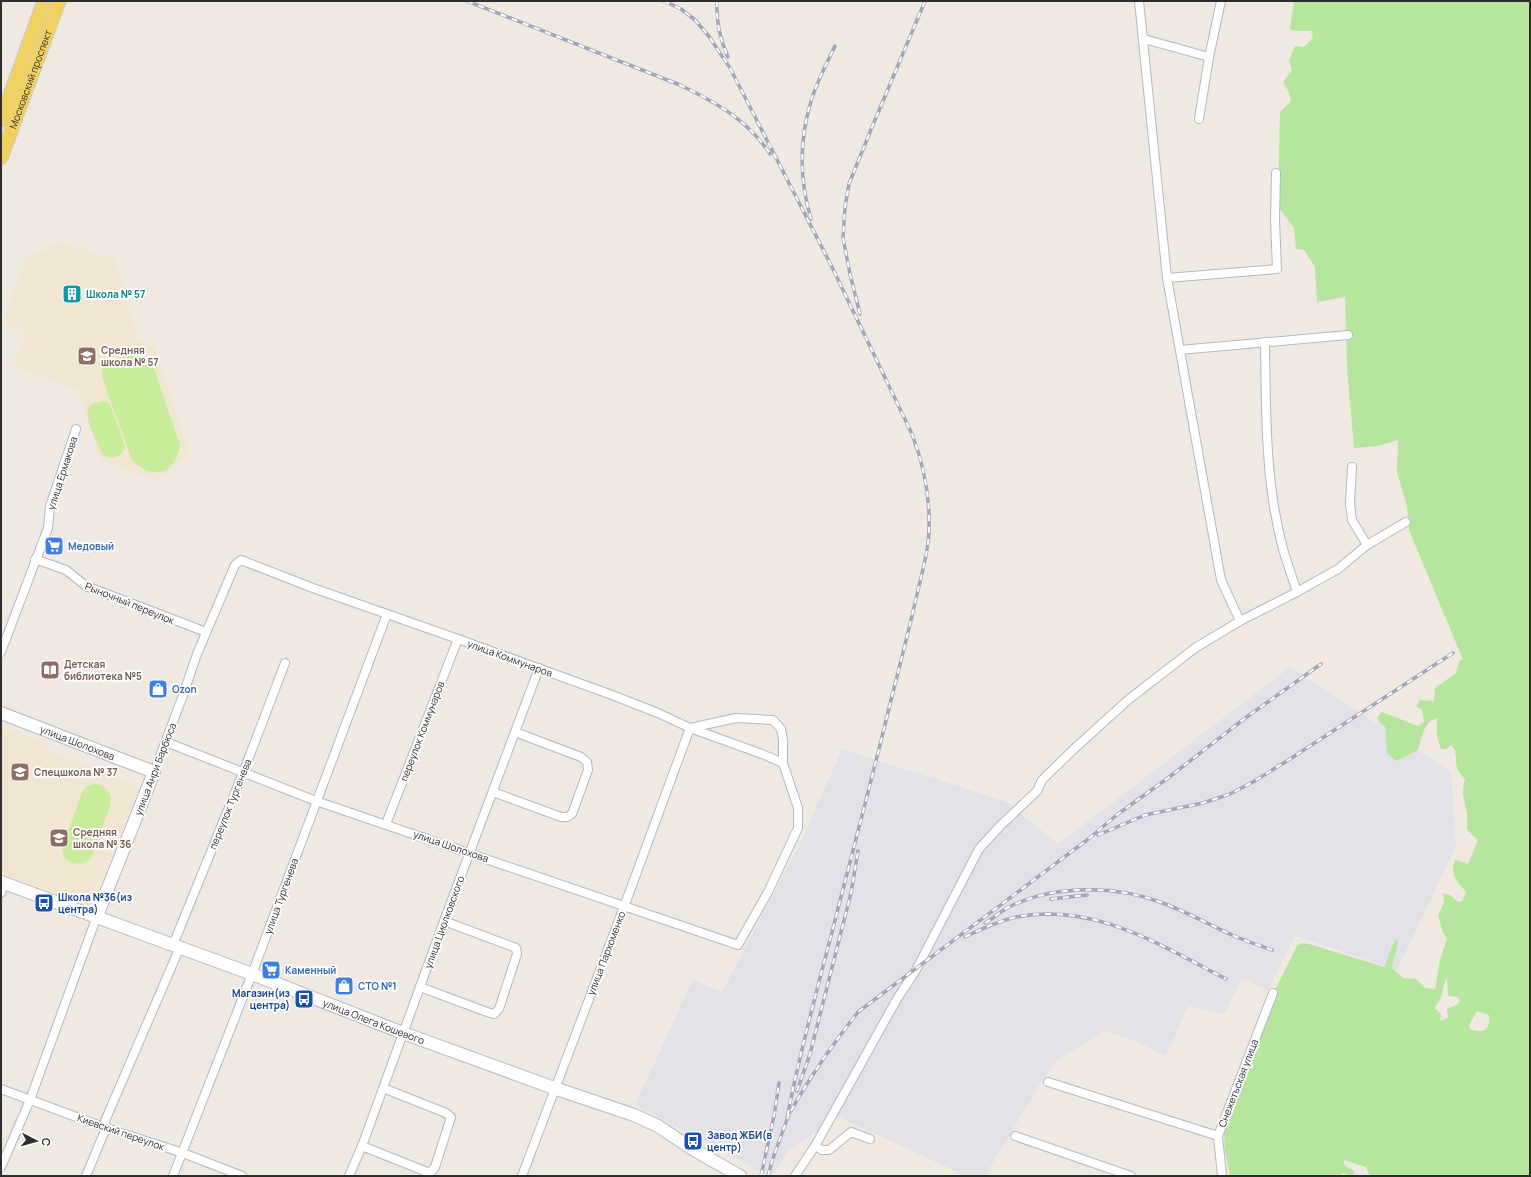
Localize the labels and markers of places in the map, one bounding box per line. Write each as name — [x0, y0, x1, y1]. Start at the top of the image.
building icon: Школа № 57 — [61, 283, 83, 305]
place label: Школа № 57 — [86, 287, 145, 301]
place label: Средняя школа № 57 — [101, 343, 159, 369]
school or university icon: Средняя школа № 57 — [76, 345, 98, 367]
supermarket icon: Медовый — [43, 535, 65, 557]
place label: Медовый — [68, 539, 114, 553]
place label: Детская библиотека №5 — [64, 657, 142, 683]
library icon: Детская библиотека №5 — [39, 659, 61, 681]
shop icon: Ozon — [147, 678, 169, 700]
place label: Ozon — [172, 682, 197, 696]
school or university icon: Спецшкола № 37 — [9, 761, 31, 783]
place label: Спецшкола № 37 — [34, 765, 118, 779]
place label: Средняя школа № 36 — [73, 825, 132, 851]
school or university icon: Средняя школа № 36 — [48, 827, 70, 849]
place label: Школа №36(из центра) — [58, 890, 132, 916]
bus stop icon: Школа №36(из центра) — [33, 892, 55, 914]
supermarket icon: Каменный — [260, 959, 282, 981]
place label: Каменный — [285, 963, 336, 977]
shop icon: СТО №1 — [333, 975, 355, 997]
place label: СТО №1 — [358, 979, 397, 993]
place label: Магазин(из центра) — [232, 986, 290, 1012]
bus stop icon: Магазин(из центра) — [293, 988, 315, 1010]
place label: Завод ЖБИ(в центр) — [707, 1128, 773, 1154]
bus stop icon: Завод ЖБИ(в центр) — [682, 1130, 704, 1152]

